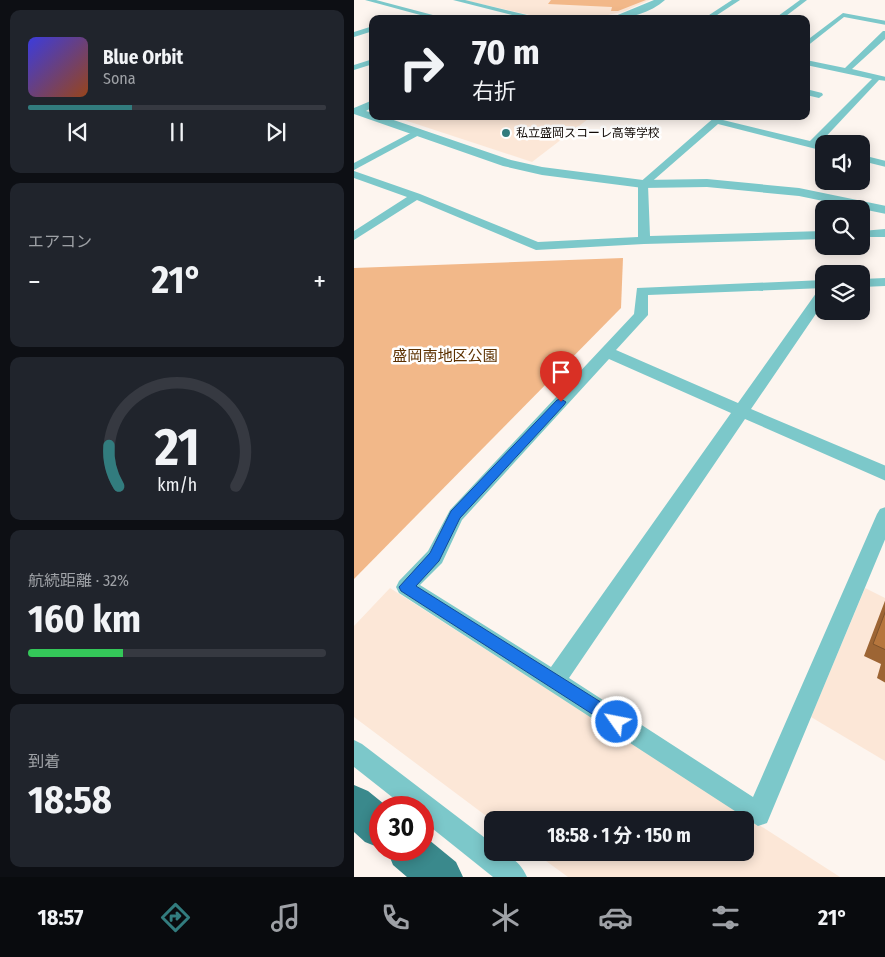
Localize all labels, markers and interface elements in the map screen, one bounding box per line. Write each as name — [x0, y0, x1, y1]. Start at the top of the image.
text: 70 m — [472, 31, 540, 73]
icon: right — [389, 35, 454, 100]
text: Blue Orbit — [103, 46, 183, 69]
text: Sona — [103, 69, 136, 88]
text: 右折 — [472, 78, 516, 105]
icon: previous — [64, 118, 92, 146]
icon: pause — [163, 118, 191, 146]
icon: next — [262, 118, 290, 146]
place label: 私立盛岡スコーレ高等学校 — [516, 126, 660, 140]
marker: 私立盛岡スコーレ高等学校 — [500, 127, 512, 139]
map controls — [815, 135, 870, 320]
button: sound — [815, 135, 870, 190]
button: search — [815, 200, 870, 255]
text: エアコン — [28, 232, 92, 251]
text: 21° — [152, 257, 202, 303]
text: − — [28, 265, 41, 298]
text: + — [313, 265, 326, 298]
button: layers — [815, 265, 870, 320]
park label: 盛岡南地区公園 — [392, 347, 498, 365]
pin — [540, 351, 582, 402]
icon: arrive — [547, 358, 575, 386]
text: 21 — [153, 416, 200, 479]
text: km/h — [157, 474, 197, 496]
text: 航続距離 · 32% — [28, 571, 129, 590]
text: 160 km — [28, 596, 141, 642]
position arrow — [590, 695, 642, 747]
text: 到着 — [28, 752, 60, 771]
text: 18:58 — [28, 777, 112, 823]
speed limit sign: 30 — [369, 796, 434, 861]
text: 18:58 · 1 分 · 150 m — [547, 824, 691, 847]
icon: directions — [158, 900, 193, 935]
icon: music — [268, 900, 303, 935]
icon: phone — [378, 900, 413, 935]
icon: climate — [488, 900, 523, 935]
icon: car — [598, 900, 633, 935]
icon: filters — [708, 900, 743, 935]
text: 18:57 — [37, 904, 83, 931]
text: 21° — [818, 904, 848, 931]

